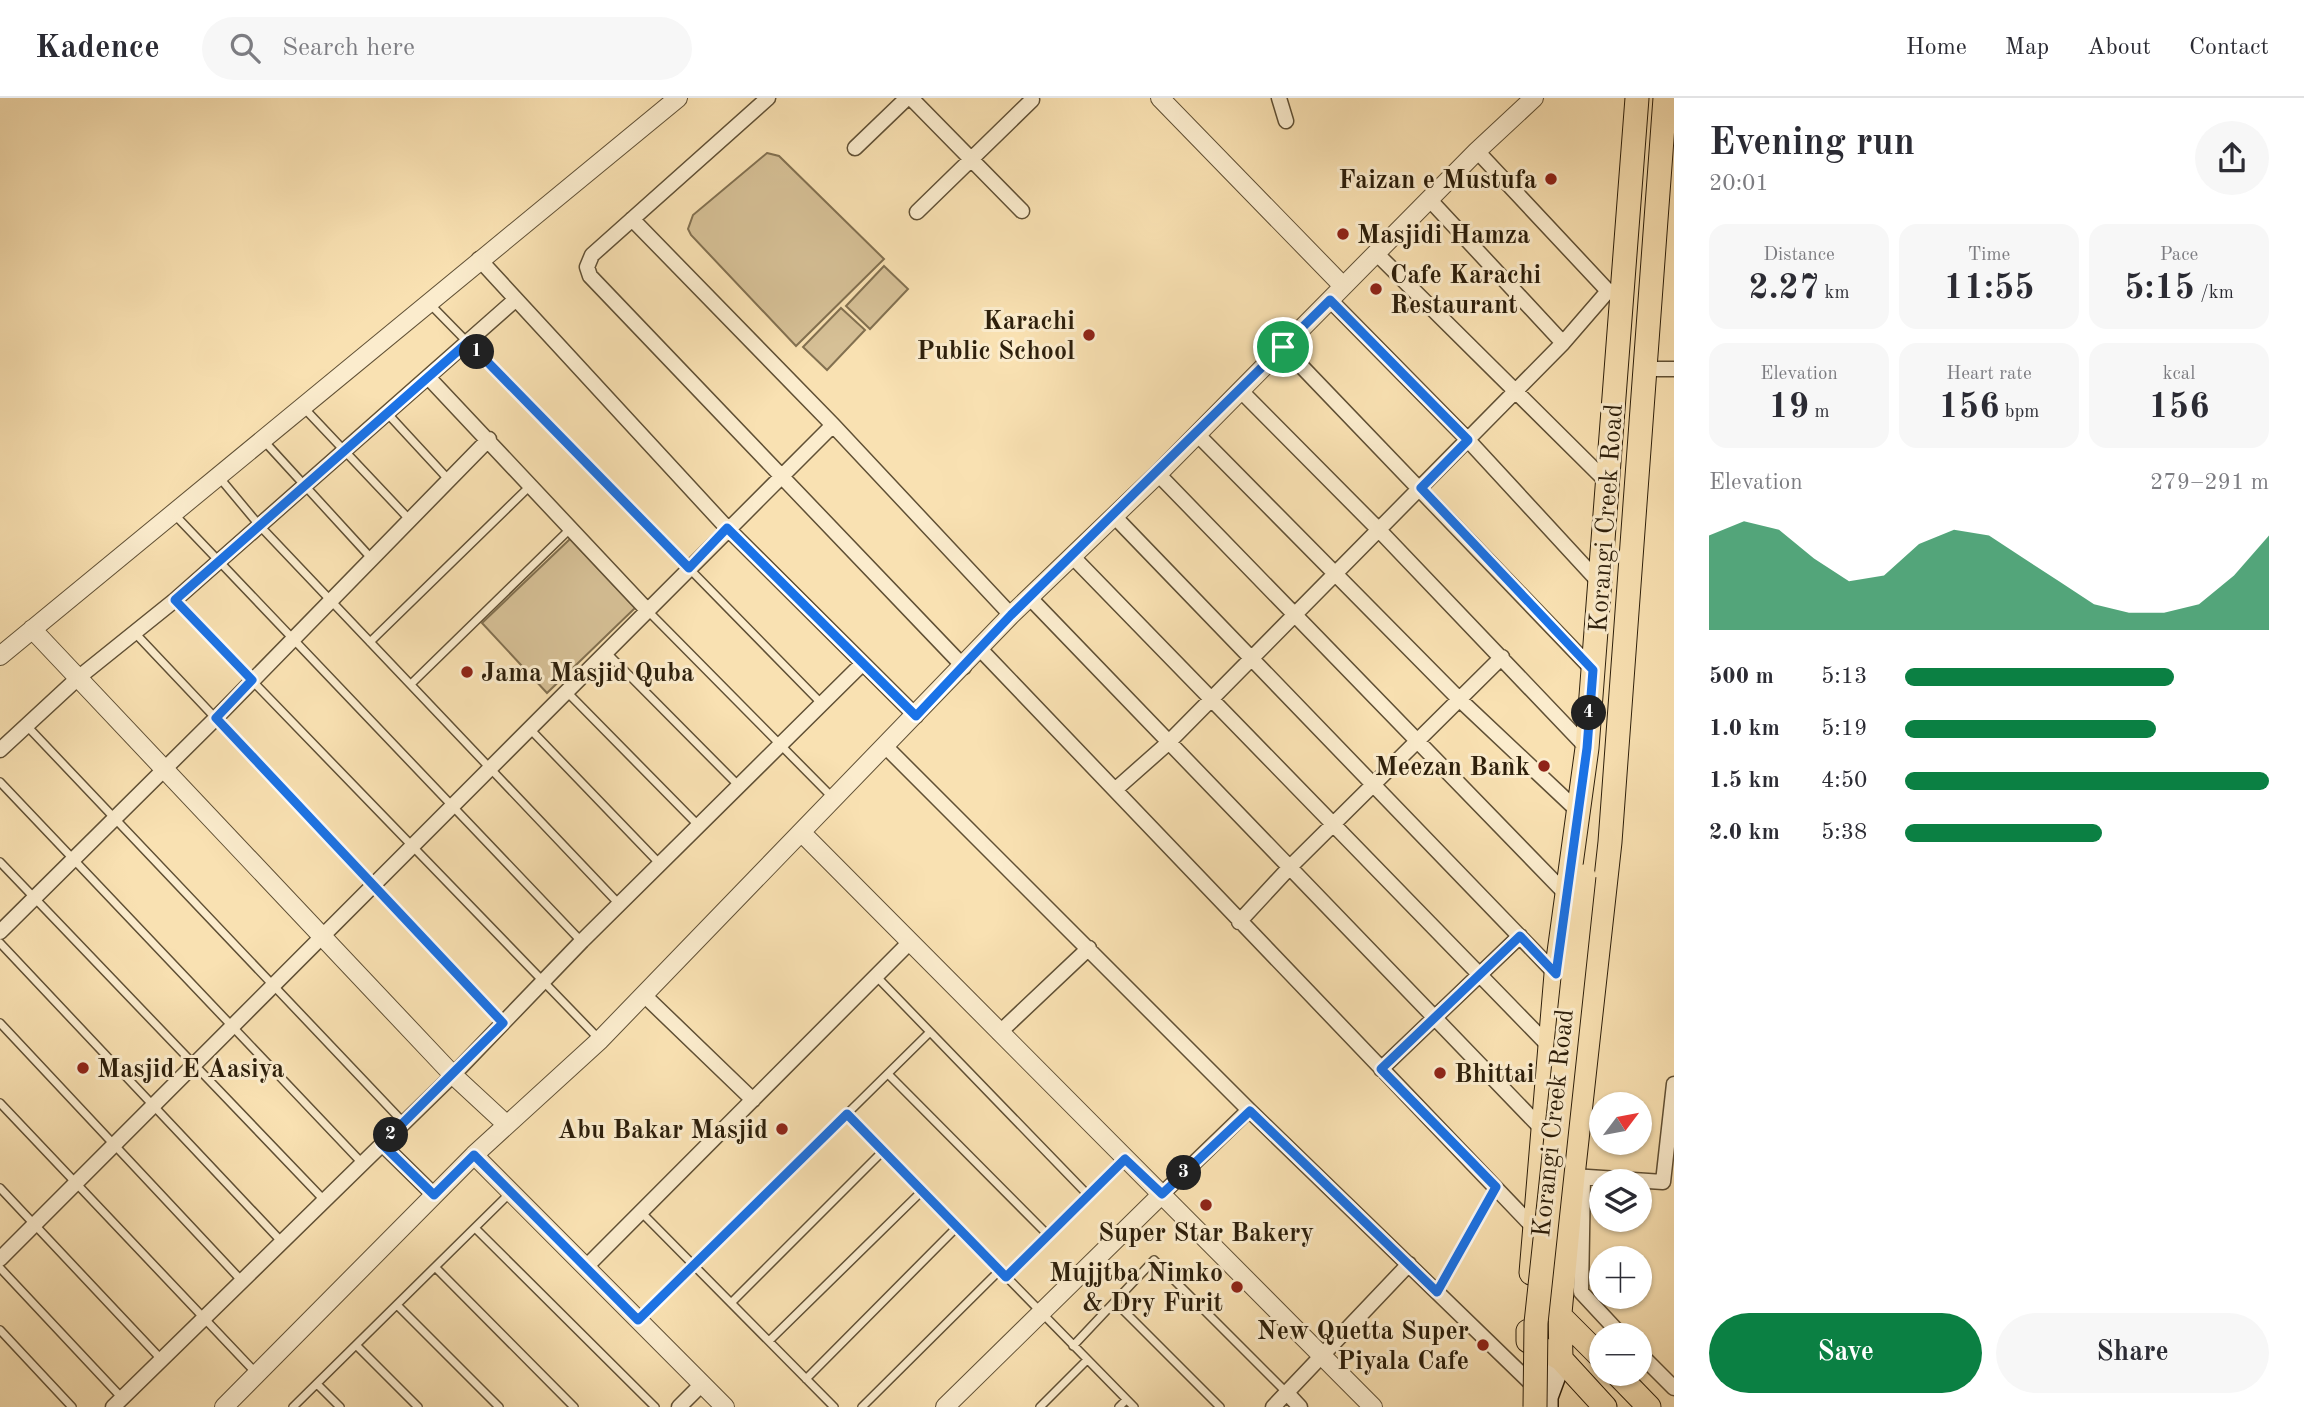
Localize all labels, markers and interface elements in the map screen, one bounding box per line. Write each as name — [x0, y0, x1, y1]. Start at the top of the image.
search box — [202, 17, 692, 80]
icon: search — [226, 29, 264, 67]
text: Kadence — [35, 32, 160, 65]
text: Search here — [282, 35, 415, 61]
text: Home — [1906, 36, 1967, 60]
text: Map — [2005, 36, 2049, 60]
text: About — [2087, 36, 2151, 60]
text: Contact — [2189, 36, 2269, 60]
button: share — [2195, 121, 2269, 195]
text: Evening run — [1709, 125, 1915, 163]
place label: Faizan e Mustufa — [1338, 168, 1537, 194]
marker: Faizan e Mustufa — [1543, 171, 1559, 187]
text: 20:01 — [1709, 172, 1769, 195]
place label: Masjidi Hamza — [1357, 223, 1530, 249]
marker: Masjidi Hamza — [1335, 226, 1351, 242]
text: Distance — [1763, 246, 1835, 265]
text: Time — [1968, 246, 2010, 265]
text: Pace — [2160, 246, 2198, 265]
place label: Cafe Karachi Restaurant — [1390, 263, 1541, 319]
text: 2.27 — [1749, 271, 1819, 306]
text: 11:55 — [1943, 271, 2035, 306]
text: 5:15 — [2124, 271, 2195, 306]
marker: Cafe Karachi Restaurant — [1368, 281, 1384, 297]
text: km — [1819, 284, 1850, 303]
text: /km — [2195, 284, 2234, 303]
place label: Karachi Public School — [917, 309, 1075, 365]
pin — [1253, 317, 1313, 377]
marker: Karachi Public School — [1081, 327, 1097, 343]
icon: arrive — [1264, 328, 1302, 366]
pin: 1 — [460, 334, 494, 370]
text: 1 — [471, 342, 482, 361]
text: Elevation — [1760, 365, 1838, 384]
text: Heart rate — [1946, 365, 2032, 384]
text: kcal — [2163, 365, 2195, 384]
text: 19 — [1768, 390, 1809, 425]
text: 156 — [1939, 390, 1999, 425]
text: 156 — [2149, 390, 2209, 425]
street label: Korangi Creek Road — [1586, 403, 1628, 633]
text: m — [1809, 403, 1830, 422]
text: bpm — [1999, 403, 2039, 422]
text: Elevation — [1709, 471, 1803, 494]
text: 279–291 m — [2150, 471, 2269, 494]
place label: Jama Masjid Quba — [481, 661, 694, 687]
marker: Jama Masjid Quba — [459, 664, 475, 680]
text: 500 m — [1709, 665, 1774, 688]
text: 5:13 — [1821, 665, 1867, 688]
pin: 4 — [1572, 696, 1606, 730]
text: 4 — [1583, 703, 1594, 722]
text: 1.0 km — [1709, 717, 1780, 740]
text: 5:19 — [1821, 717, 1867, 740]
place label: Meezan Bank — [1375, 755, 1530, 781]
marker: Meezan Bank — [1536, 758, 1552, 774]
text: 1.5 km — [1709, 769, 1780, 792]
text: 4:50 — [1821, 769, 1867, 792]
text: 2.0 km — [1709, 821, 1780, 844]
text: 5:38 — [1821, 821, 1867, 844]
street label: Korangi Creek Road — [1529, 1008, 1579, 1239]
place label: Masjid E Aasiya — [97, 1057, 285, 1083]
marker: Masjid E Aasiya — [75, 1060, 91, 1076]
place label: Bhittai — [1454, 1062, 1535, 1088]
marker: Bhittai — [1432, 1065, 1448, 1081]
north arrow — [1589, 1092, 1652, 1155]
map controls — [1589, 1092, 1652, 1386]
pin: 2 — [374, 1118, 408, 1152]
place label: Abu Bakar Masjid — [558, 1118, 768, 1144]
marker: Abu Bakar Masjid — [774, 1121, 790, 1137]
text: 2 — [385, 1125, 396, 1144]
pin: 3 — [1166, 1156, 1202, 1190]
text: 3 — [1178, 1163, 1189, 1182]
button: layers — [1589, 1169, 1652, 1232]
marker: Super Star Bakery — [1198, 1197, 1214, 1213]
place label: Super Star Bakery — [1098, 1221, 1314, 1247]
button: + — [1589, 1246, 1652, 1309]
place label: Mujjtba Nimko & Dry Furit — [1049, 1261, 1223, 1317]
marker: Mujjtba Nimko & Dry Furit — [1229, 1279, 1245, 1295]
button: Save — [1709, 1313, 1982, 1393]
button: Share — [1996, 1313, 2269, 1393]
place label: New Quetta Super Piyala Cafe — [1257, 1319, 1469, 1375]
button: − — [1589, 1323, 1652, 1386]
marker: New Quetta Super Piyala Cafe — [1475, 1337, 1491, 1353]

